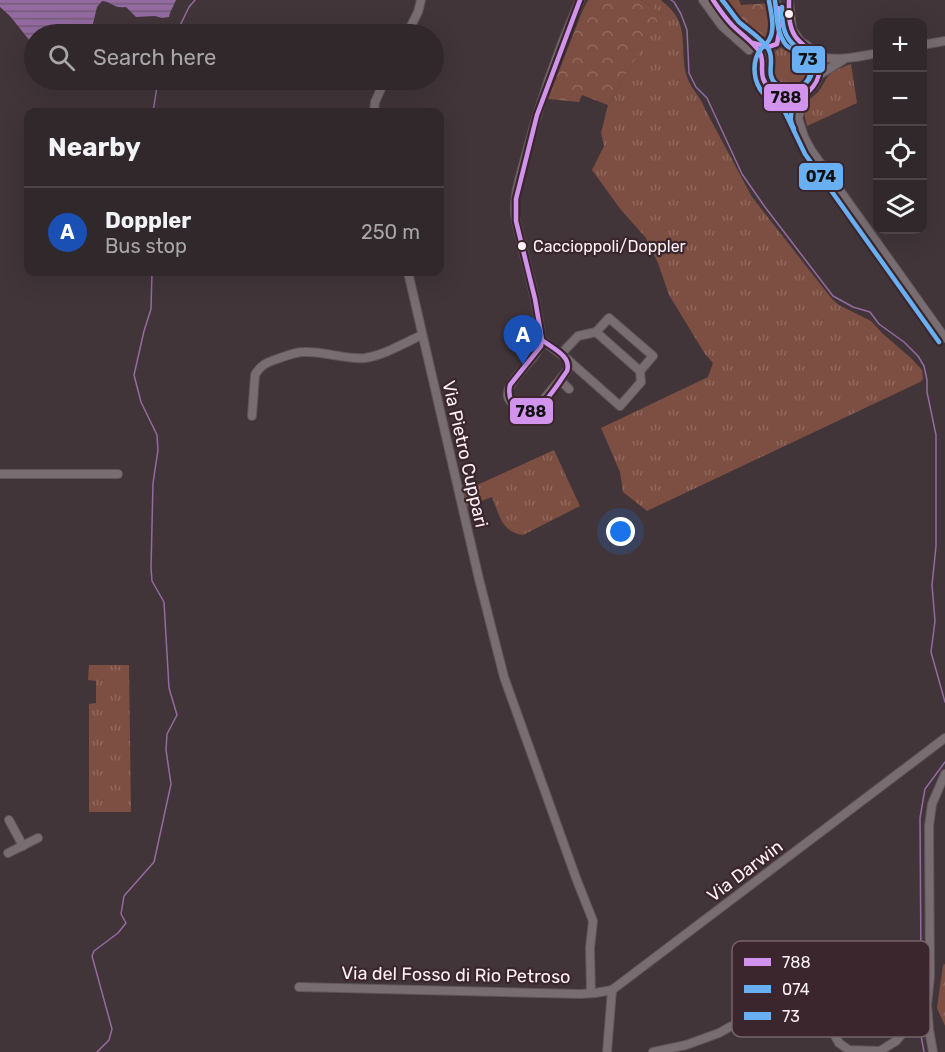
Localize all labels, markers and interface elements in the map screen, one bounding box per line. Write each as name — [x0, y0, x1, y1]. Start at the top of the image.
unlabelled marker — [783, 8, 795, 20]
map controls — [873, 18, 927, 234]
button: + — [873, 18, 927, 72]
search box — [24, 24, 444, 90]
icon: search — [45, 41, 78, 74]
text: Search here — [93, 44, 216, 71]
line badge: 73 — [791, 45, 826, 74]
text: 73 — [798, 50, 818, 69]
button: − — [873, 72, 927, 126]
line badge: 788 — [763, 83, 809, 112]
text: 788 — [771, 88, 802, 107]
button: locate — [873, 126, 927, 180]
text: Nearby — [48, 132, 141, 163]
line badge: 074 — [798, 162, 844, 191]
text: 074 — [806, 167, 836, 186]
button: layers — [873, 180, 927, 234]
text: Doppler — [105, 207, 191, 234]
text: A — [60, 220, 75, 244]
text: 250 m — [361, 220, 420, 244]
text: Bus stop — [105, 234, 187, 258]
place label: Caccioppoli/Doppler — [533, 237, 686, 256]
marker: Caccioppoli/Doppler — [516, 240, 528, 252]
pin: A — [504, 316, 542, 365]
street label: Via Pietro Cuppari — [437, 378, 493, 530]
line badge: 788 — [509, 397, 554, 425]
text: 788 — [516, 402, 547, 421]
your location — [606, 517, 635, 546]
street label: Via Darwin — [703, 835, 787, 907]
legend — [732, 941, 930, 1037]
text: 788 — [782, 953, 811, 972]
street label: Via del Fosso di Rio Petroso — [341, 962, 571, 988]
text: 074 — [782, 980, 810, 999]
text: 73 — [782, 1007, 800, 1026]

